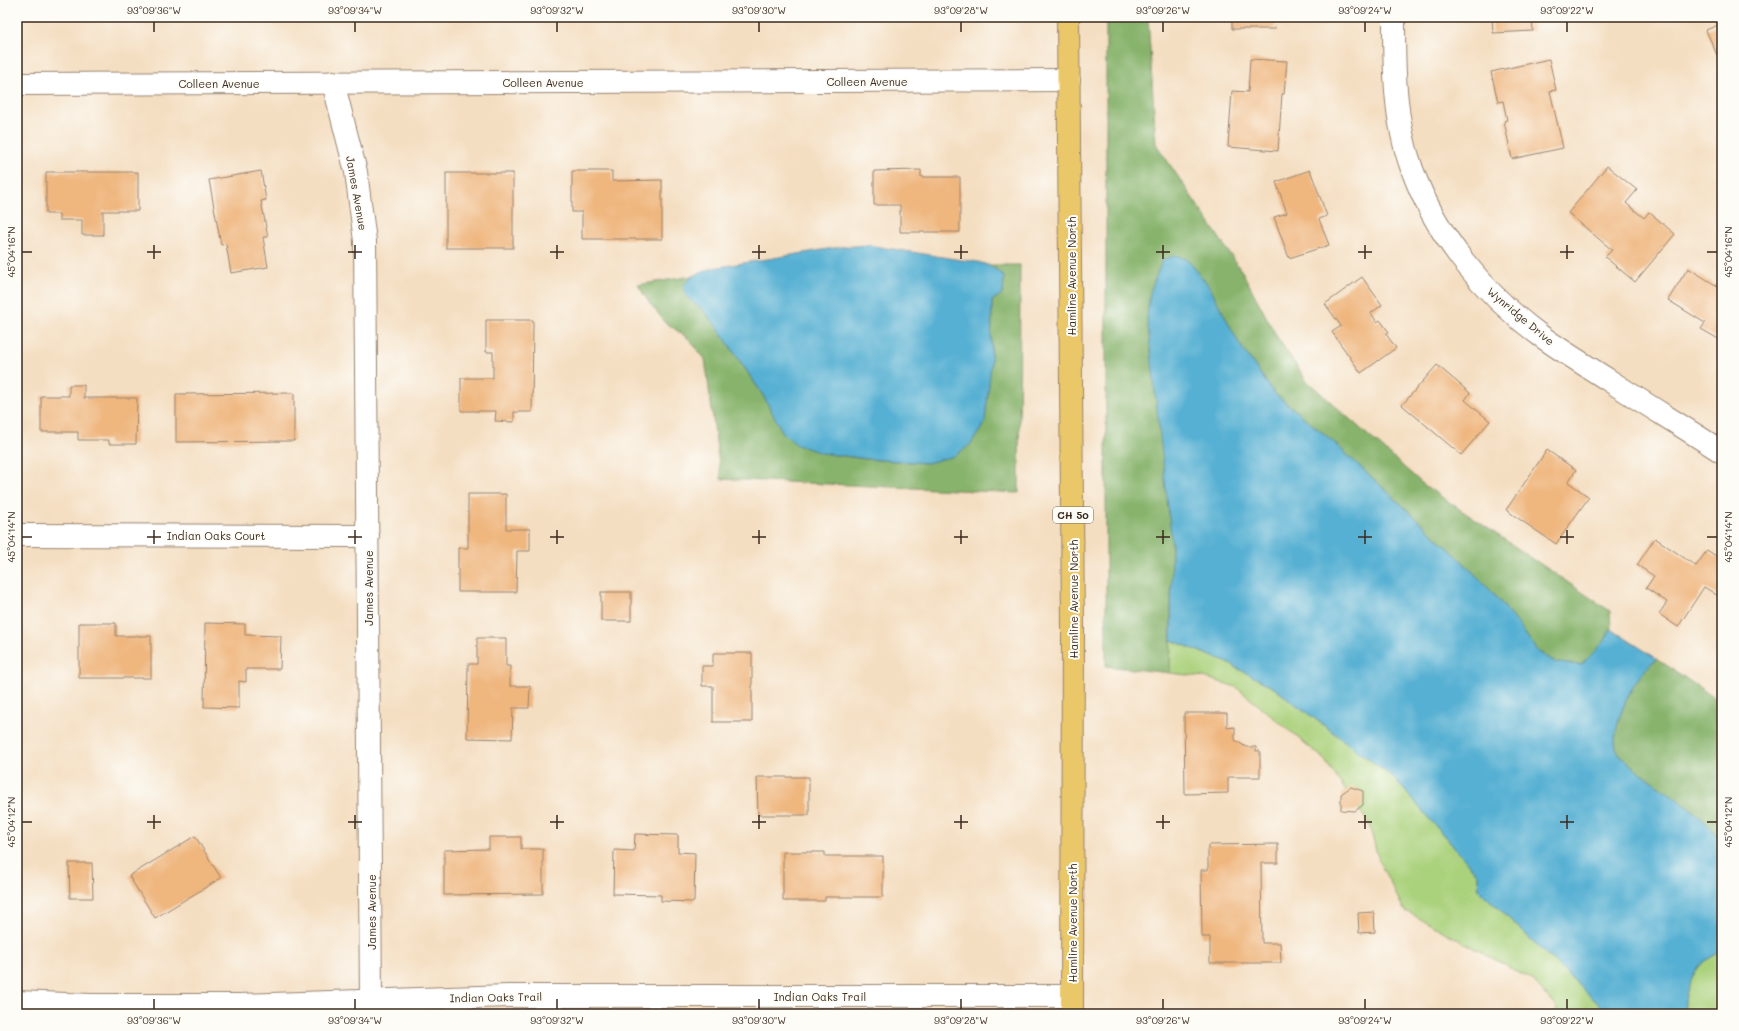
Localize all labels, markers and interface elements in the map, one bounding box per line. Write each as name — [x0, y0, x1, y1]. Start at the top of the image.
text: 93°09'36"W — [127, 3, 181, 17]
text: 93°09'34"W — [328, 3, 382, 17]
text: 93°09'32"W — [530, 3, 584, 17]
text: 93°09'30"W — [732, 3, 786, 17]
text: 93°09'28"W — [934, 3, 988, 17]
text: 93°09'26"W — [1136, 3, 1190, 17]
text: 93°09'24"W — [1338, 3, 1392, 17]
text: 93°09'22"W — [1540, 3, 1594, 17]
street label: Colleen Avenue — [826, 74, 908, 89]
street label: Colleen Avenue — [502, 75, 584, 90]
street label: Colleen Avenue — [178, 76, 260, 91]
street label: James Avenue — [343, 155, 371, 232]
street label: Hamline Avenue North — [1064, 217, 1079, 335]
text: 45°04'16"N — [4, 226, 18, 278]
text: 45°04'16"N — [1721, 226, 1735, 278]
street label: Wynridge Drive — [1484, 284, 1558, 349]
road number: CH 50 — [1053, 507, 1093, 523]
text: 45°04'14"N — [4, 511, 18, 563]
text: 45°04'14"N — [1721, 511, 1735, 563]
street label: Indian Oaks Court — [167, 528, 266, 543]
street label: Hamline Avenue North — [1066, 540, 1081, 658]
street label: James Avenue — [361, 550, 376, 626]
text: 45°04'12"N — [4, 797, 18, 847]
text: 45°04'12"N — [1721, 797, 1735, 847]
street label: Hamline Avenue North — [1065, 864, 1080, 982]
street label: James Avenue — [364, 874, 379, 950]
street label: Indian Oaks Trail — [450, 989, 542, 1005]
street label: Indian Oaks Trail — [774, 989, 866, 1004]
text: 93°09'36"W — [127, 1013, 181, 1027]
text: 93°09'34"W — [328, 1013, 382, 1027]
text: 93°09'32"W — [530, 1013, 584, 1027]
text: 93°09'30"W — [732, 1013, 786, 1027]
text: 93°09'28"W — [934, 1013, 988, 1027]
text: 93°09'26"W — [1136, 1013, 1190, 1027]
text: 93°09'24"W — [1338, 1013, 1392, 1027]
text: 93°09'22"W — [1540, 1013, 1594, 1027]

